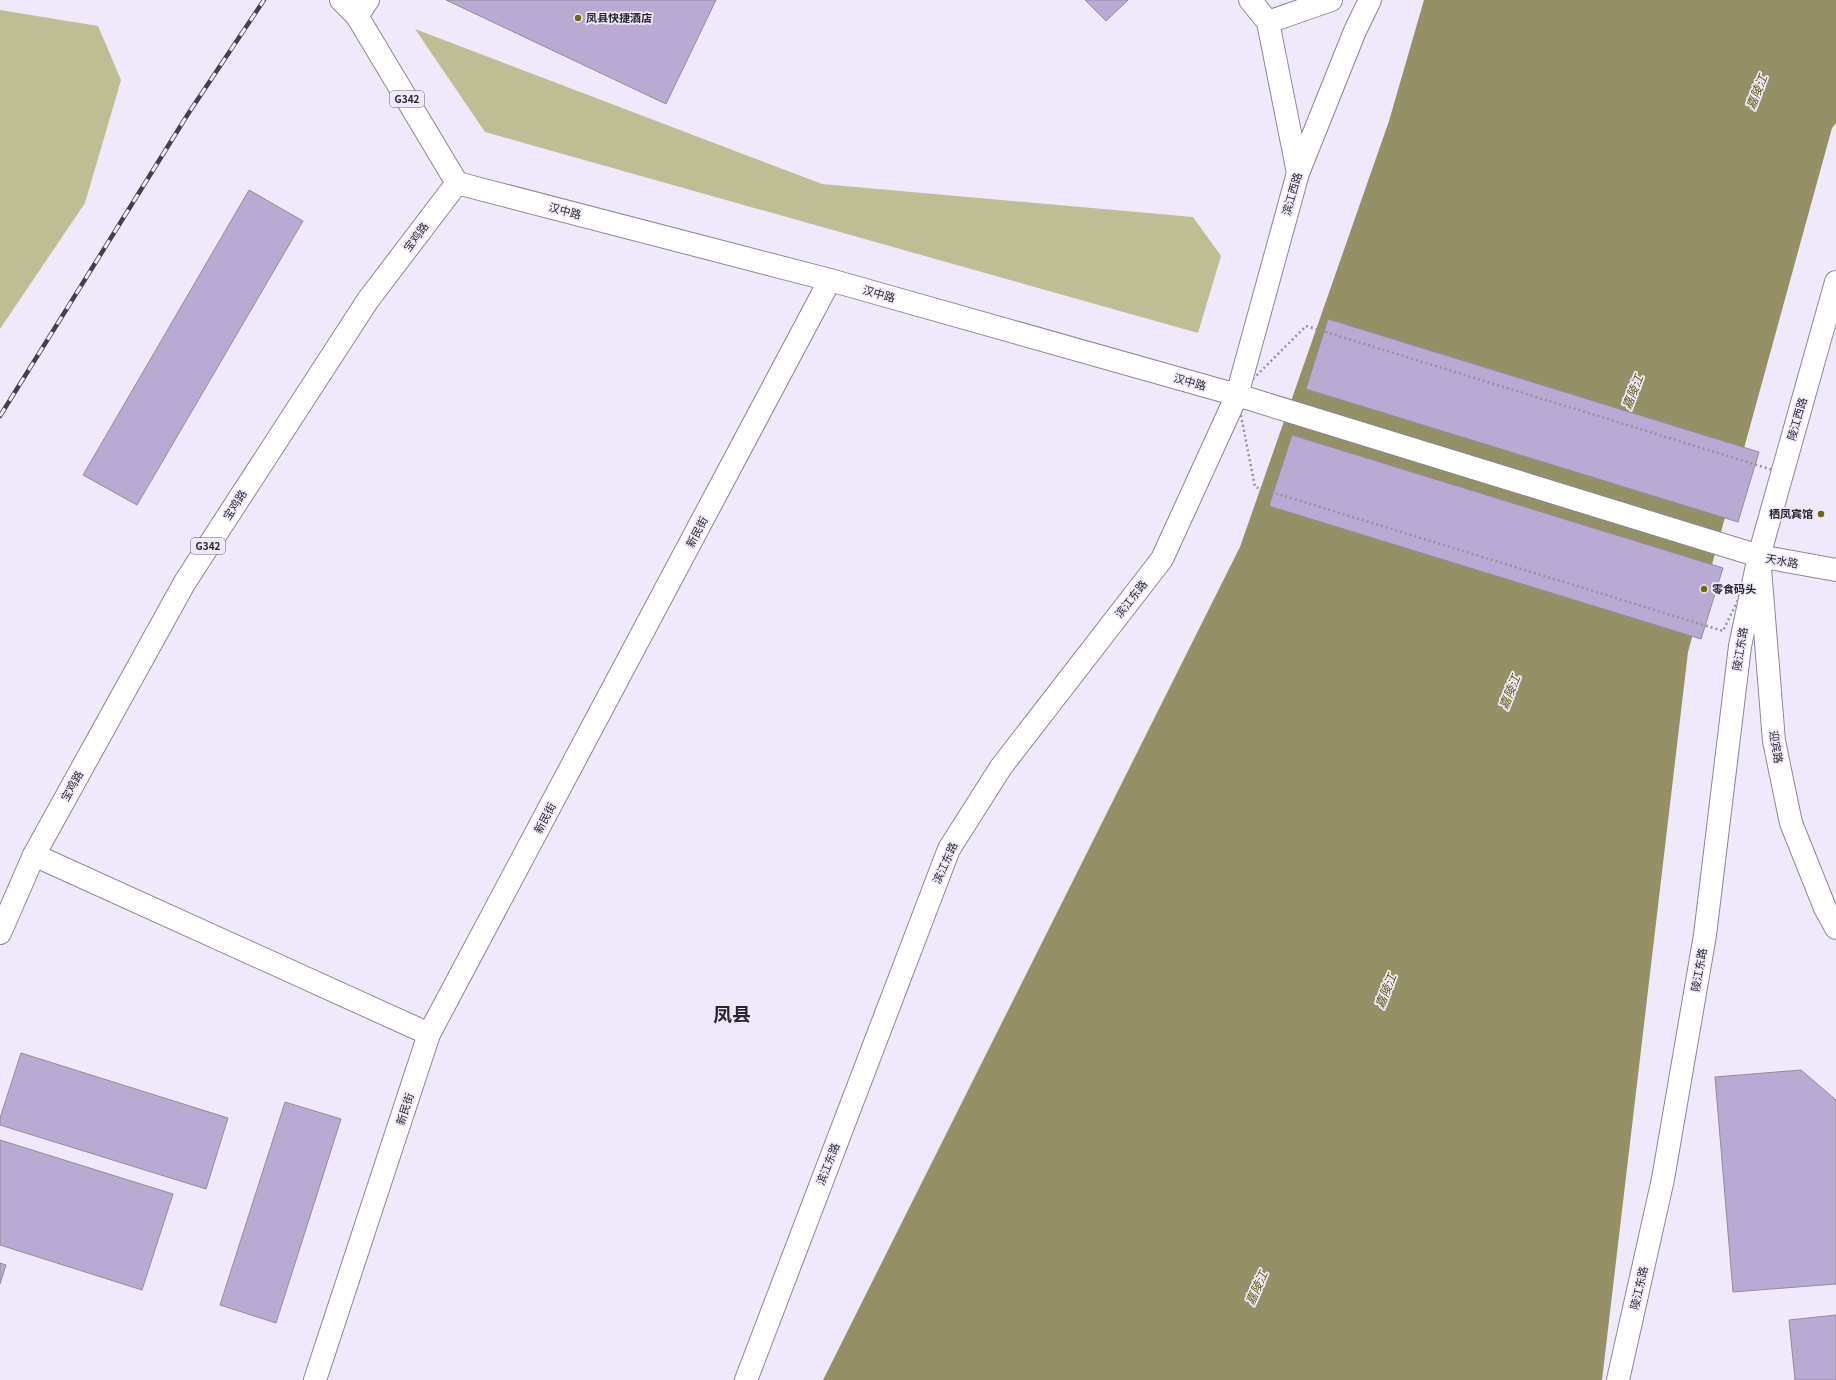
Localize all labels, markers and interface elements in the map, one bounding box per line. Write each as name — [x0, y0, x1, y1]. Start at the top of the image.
place label: 凤县快捷酒店 — [586, 9, 652, 25]
marker: 凤县快捷酒店 — [573, 13, 583, 23]
water label: 嘉陵江 — [1741, 70, 1771, 111]
road number: G342 — [390, 91, 424, 107]
street label: 滨江西路 — [1277, 170, 1305, 217]
street label: 汉中路 — [547, 198, 583, 222]
street label: 宝鸡路 — [399, 218, 432, 254]
street label: 汉中路 — [861, 281, 897, 305]
street label: 汉中路 — [1172, 369, 1208, 393]
water label: 嘉陵江 — [1617, 370, 1647, 411]
street label: 陵江西路 — [1782, 395, 1810, 442]
street label: 宝鸡路 — [218, 486, 250, 523]
place label: 栖凤宾馆 — [1769, 505, 1813, 521]
marker: 栖凤宾馆 — [1816, 509, 1826, 519]
street label: 新民街 — [681, 513, 711, 550]
road number: G342 — [191, 538, 225, 554]
street label: 天水路 — [1765, 549, 1800, 571]
street label: 滨江东路 — [1110, 576, 1150, 621]
place label: 零食码头 — [1712, 580, 1756, 596]
marker: 零食码头 — [1699, 584, 1709, 594]
street label: 陵江东路 — [1728, 626, 1750, 672]
water label: 嘉陵江 — [1494, 670, 1524, 711]
street label: 迎宾路 — [1767, 729, 1787, 764]
street label: 宝鸡路 — [56, 767, 86, 804]
street label: 新民街 — [529, 799, 559, 836]
street label: 滨江东路 — [928, 839, 960, 886]
street label: 陵江东路 — [1686, 947, 1710, 993]
water label: 嘉陵江 — [1370, 969, 1400, 1010]
district label: 凤县 — [713, 999, 751, 1026]
street label: 新民街 — [391, 1091, 417, 1127]
street label: 滨江东路 — [812, 1140, 842, 1187]
street label: 陵江东路 — [1625, 1265, 1651, 1311]
water label: 嘉陵江 — [1241, 1266, 1272, 1307]

